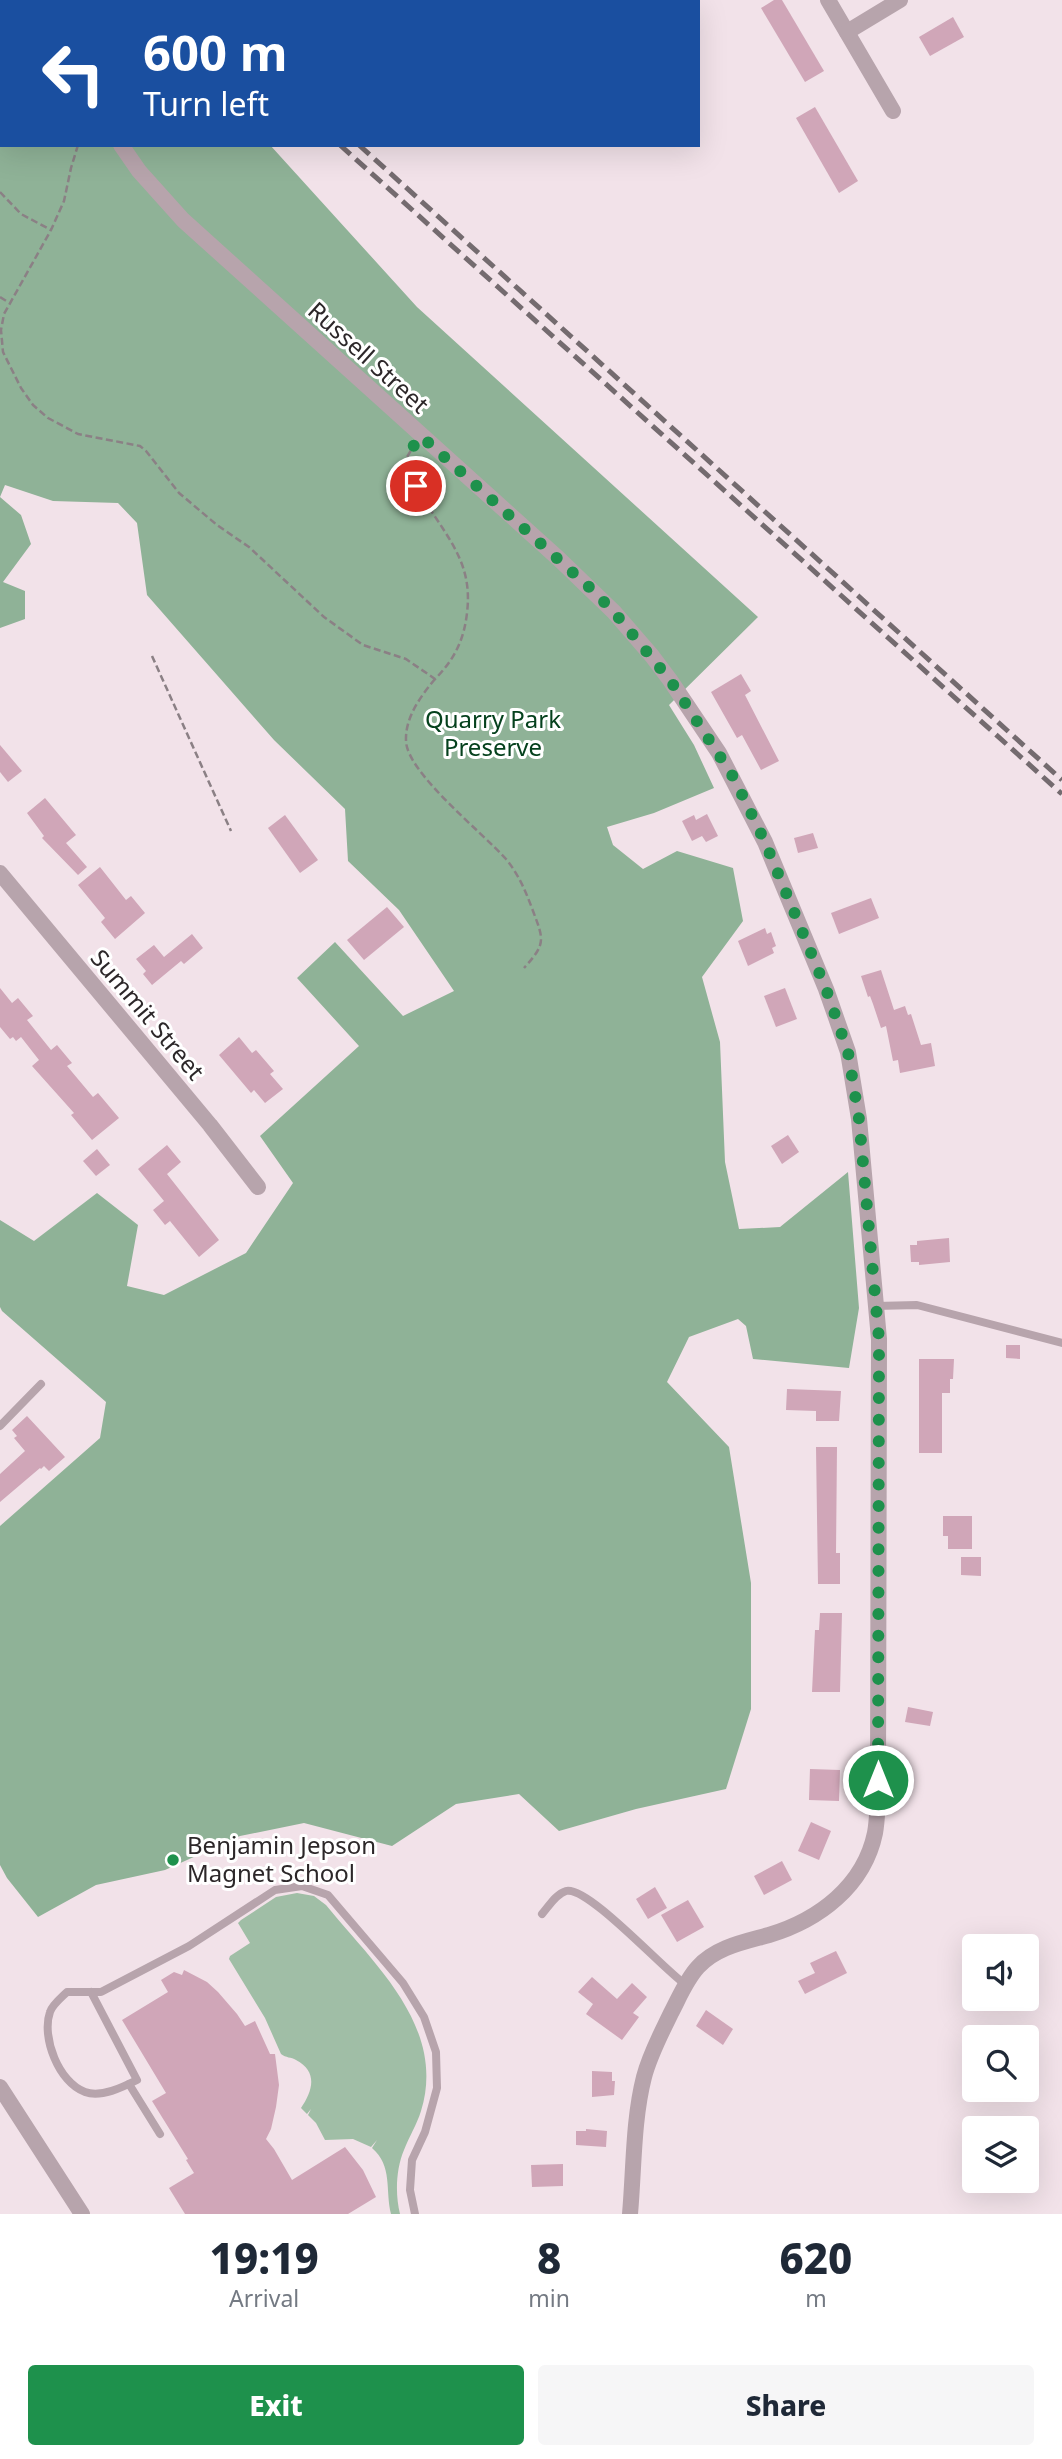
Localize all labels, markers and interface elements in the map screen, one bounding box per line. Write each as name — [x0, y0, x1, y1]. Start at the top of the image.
text: 600 m — [143, 19, 288, 85]
icon: left — [28, 28, 119, 119]
text: Turn left — [143, 82, 269, 125]
street label: Russell Street — [302, 294, 437, 420]
pin — [386, 456, 446, 516]
icon: arrive — [397, 467, 435, 505]
park label: Quarry Park Preserve — [425, 702, 561, 763]
street label: Summit Street — [84, 942, 213, 1087]
position arrow — [841, 1743, 915, 1817]
place label: Benjamin Jepson Magnet School — [187, 1828, 376, 1889]
marker: Benjamin Jepson Magnet School — [165, 1852, 181, 1868]
map controls — [962, 1934, 1039, 2193]
button: sound — [962, 1934, 1039, 2011]
button: search — [962, 2025, 1039, 2102]
button: layers — [962, 2116, 1039, 2193]
text: 19:19 — [210, 2229, 319, 2286]
text: 8 — [537, 2229, 561, 2286]
text: 620 — [780, 2229, 852, 2286]
text: Arrival — [229, 2282, 299, 2314]
text: min — [528, 2282, 570, 2314]
text: m — [805, 2282, 827, 2314]
button: Exit — [28, 2365, 524, 2445]
button: Share — [538, 2365, 1034, 2445]

